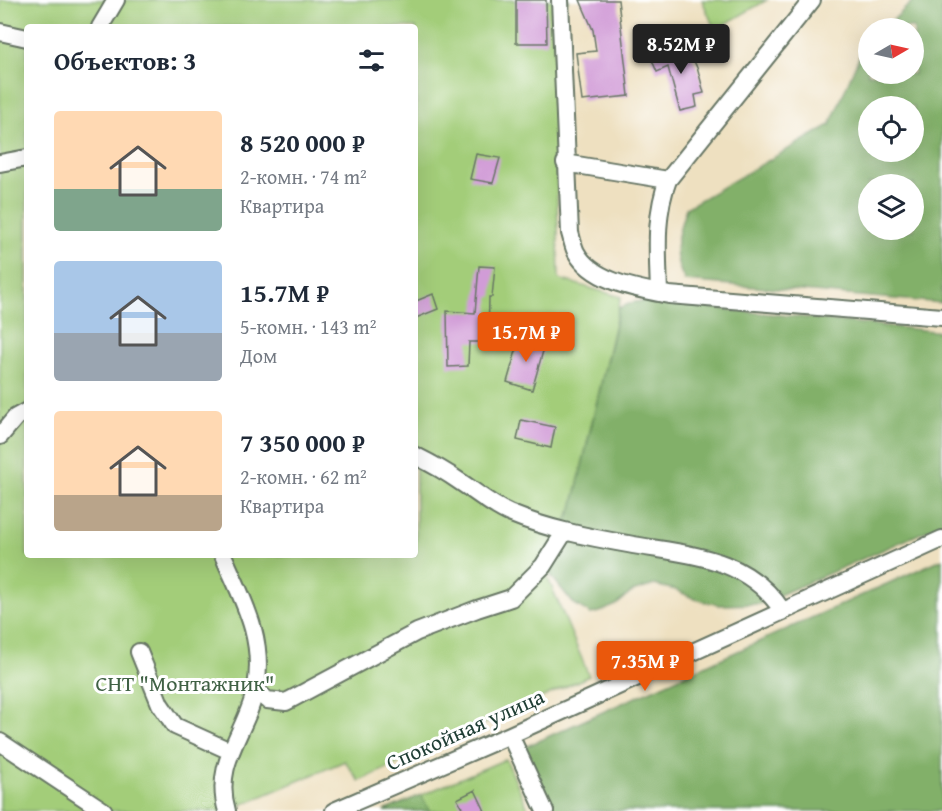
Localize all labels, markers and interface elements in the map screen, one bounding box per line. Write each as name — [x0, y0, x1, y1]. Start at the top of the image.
north arrow — [858, 18, 924, 84]
map controls — [858, 18, 924, 240]
pin: 8.52M ₽ — [626, 24, 736, 75]
text: 8.52M ₽ — [647, 29, 715, 58]
text: Объектов: 3 — [54, 41, 197, 80]
icon: filters — [355, 44, 388, 77]
button: locate — [858, 96, 924, 162]
text: 8 520 000 ₽ — [240, 123, 365, 162]
icon: home — [102, 135, 174, 207]
text: 2-комн. · 74 m² — [240, 162, 367, 191]
button: layers — [858, 174, 924, 240]
text: Квартира — [240, 191, 324, 220]
text: 15.7M ₽ — [240, 273, 329, 312]
icon: home — [102, 285, 174, 357]
text: 5-комн. · 143 m² — [240, 312, 376, 341]
pin: 15.7M ₽ — [471, 312, 581, 363]
text: 15.7M ₽ — [492, 317, 560, 346]
text: Дом — [240, 341, 277, 370]
text: 7 350 000 ₽ — [240, 423, 365, 462]
icon: home — [102, 435, 174, 507]
text: 2-комн. · 62 m² — [240, 462, 367, 491]
text: Квартира — [240, 491, 324, 520]
pin: 7.35M ₽ — [590, 641, 700, 692]
text: 7.35M ₽ — [611, 646, 679, 675]
park label: СНТ "Монтажник" — [96, 667, 274, 699]
street label: Спокойная улица — [381, 680, 550, 778]

